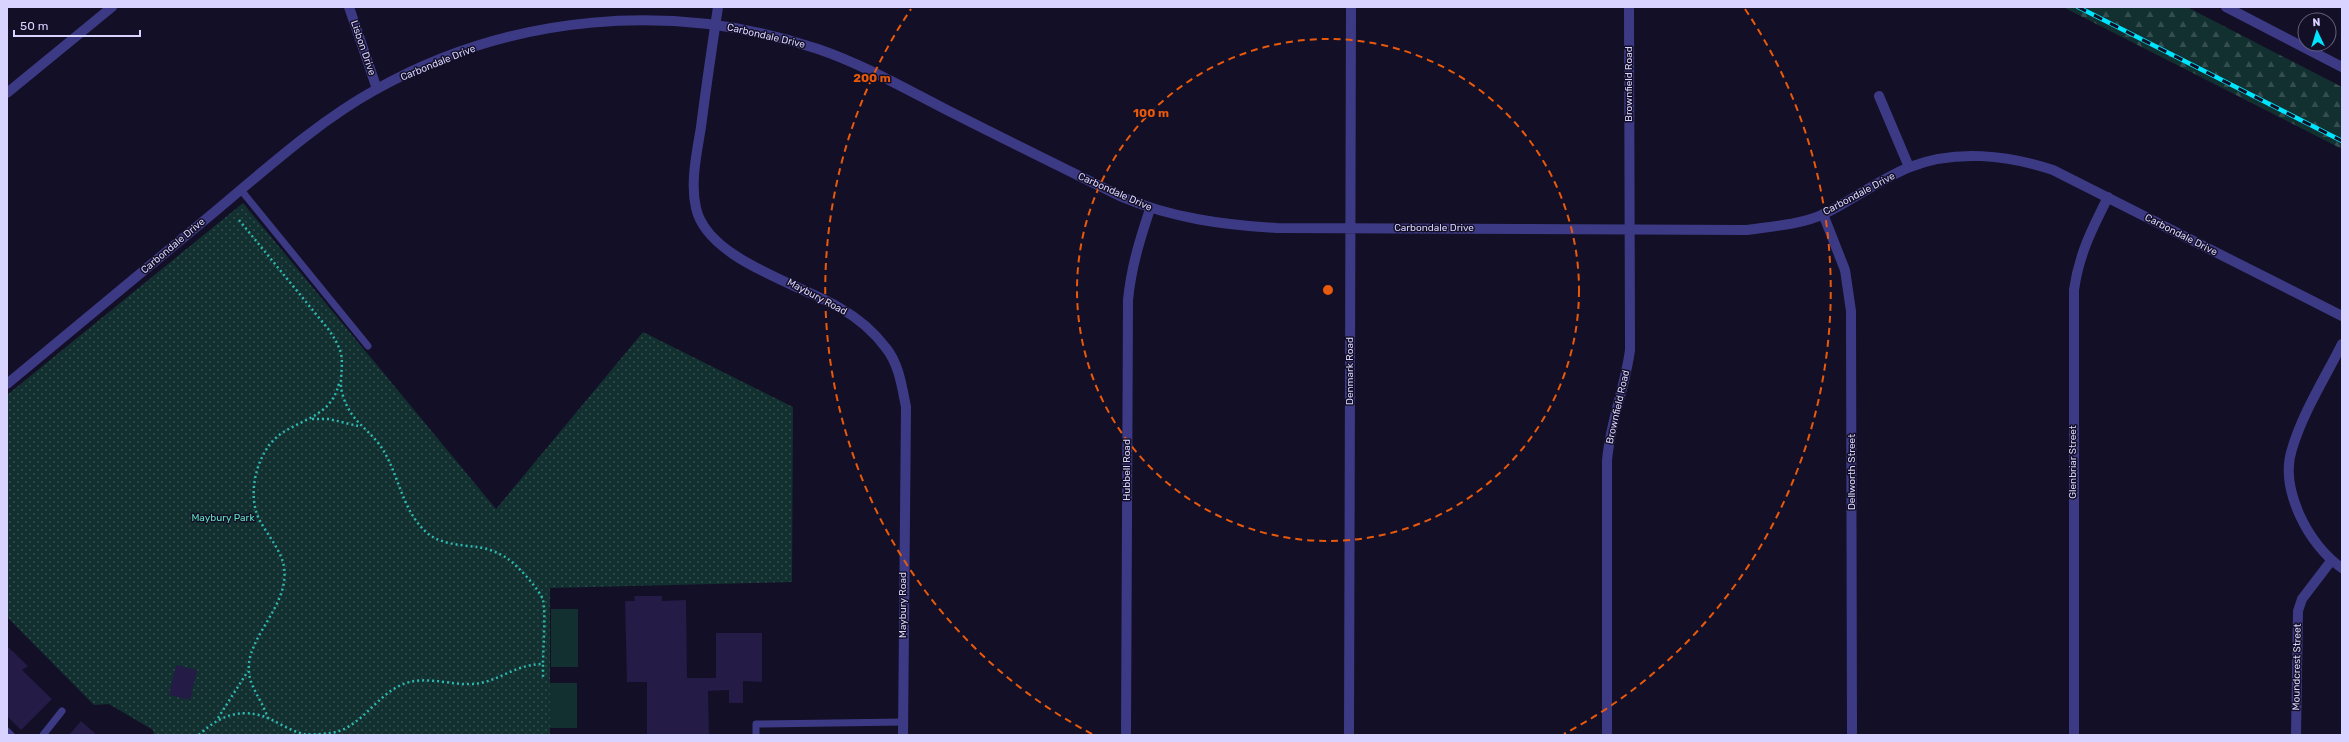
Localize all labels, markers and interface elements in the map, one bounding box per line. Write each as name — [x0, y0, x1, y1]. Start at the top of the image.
scale bar — [14, 12, 140, 38]
north arrow — [2297, 12, 2337, 52]
text: N — [2312, 16, 2321, 29]
text: 50 m — [20, 19, 48, 33]
street label: Lisbon Drive — [348, 19, 378, 77]
street label: Carbondale Drive — [726, 21, 807, 51]
street label: Carbondale Drive — [399, 42, 478, 84]
street label: Brownfield Road — [1623, 46, 1635, 122]
text: 200 m — [853, 71, 891, 85]
text: 100 m — [1133, 106, 1169, 120]
street label: Carbondale Drive — [1076, 170, 1154, 214]
street label: Carbondale Drive — [1821, 170, 1897, 218]
street label: Carbondale Drive — [2143, 212, 2220, 259]
street label: Carbondale Drive — [139, 216, 208, 276]
street label: Carbondale Drive — [1394, 222, 1474, 234]
street label: Maybury Road — [785, 276, 849, 318]
centre of rings — [1321, 283, 1335, 297]
street label: Denmark Road — [1344, 337, 1356, 405]
street label: Brownfield Road — [1604, 369, 1632, 445]
street label: Glenbriar Street — [2067, 425, 2079, 499]
street label: Dellworth Street — [1846, 434, 1858, 510]
street label: Hubbell Road — [1121, 439, 1133, 501]
park label: Maybury Park — [191, 512, 255, 524]
street label: Maybury Road — [897, 572, 909, 638]
street label: Moundcrest Street — [2290, 623, 2304, 711]

